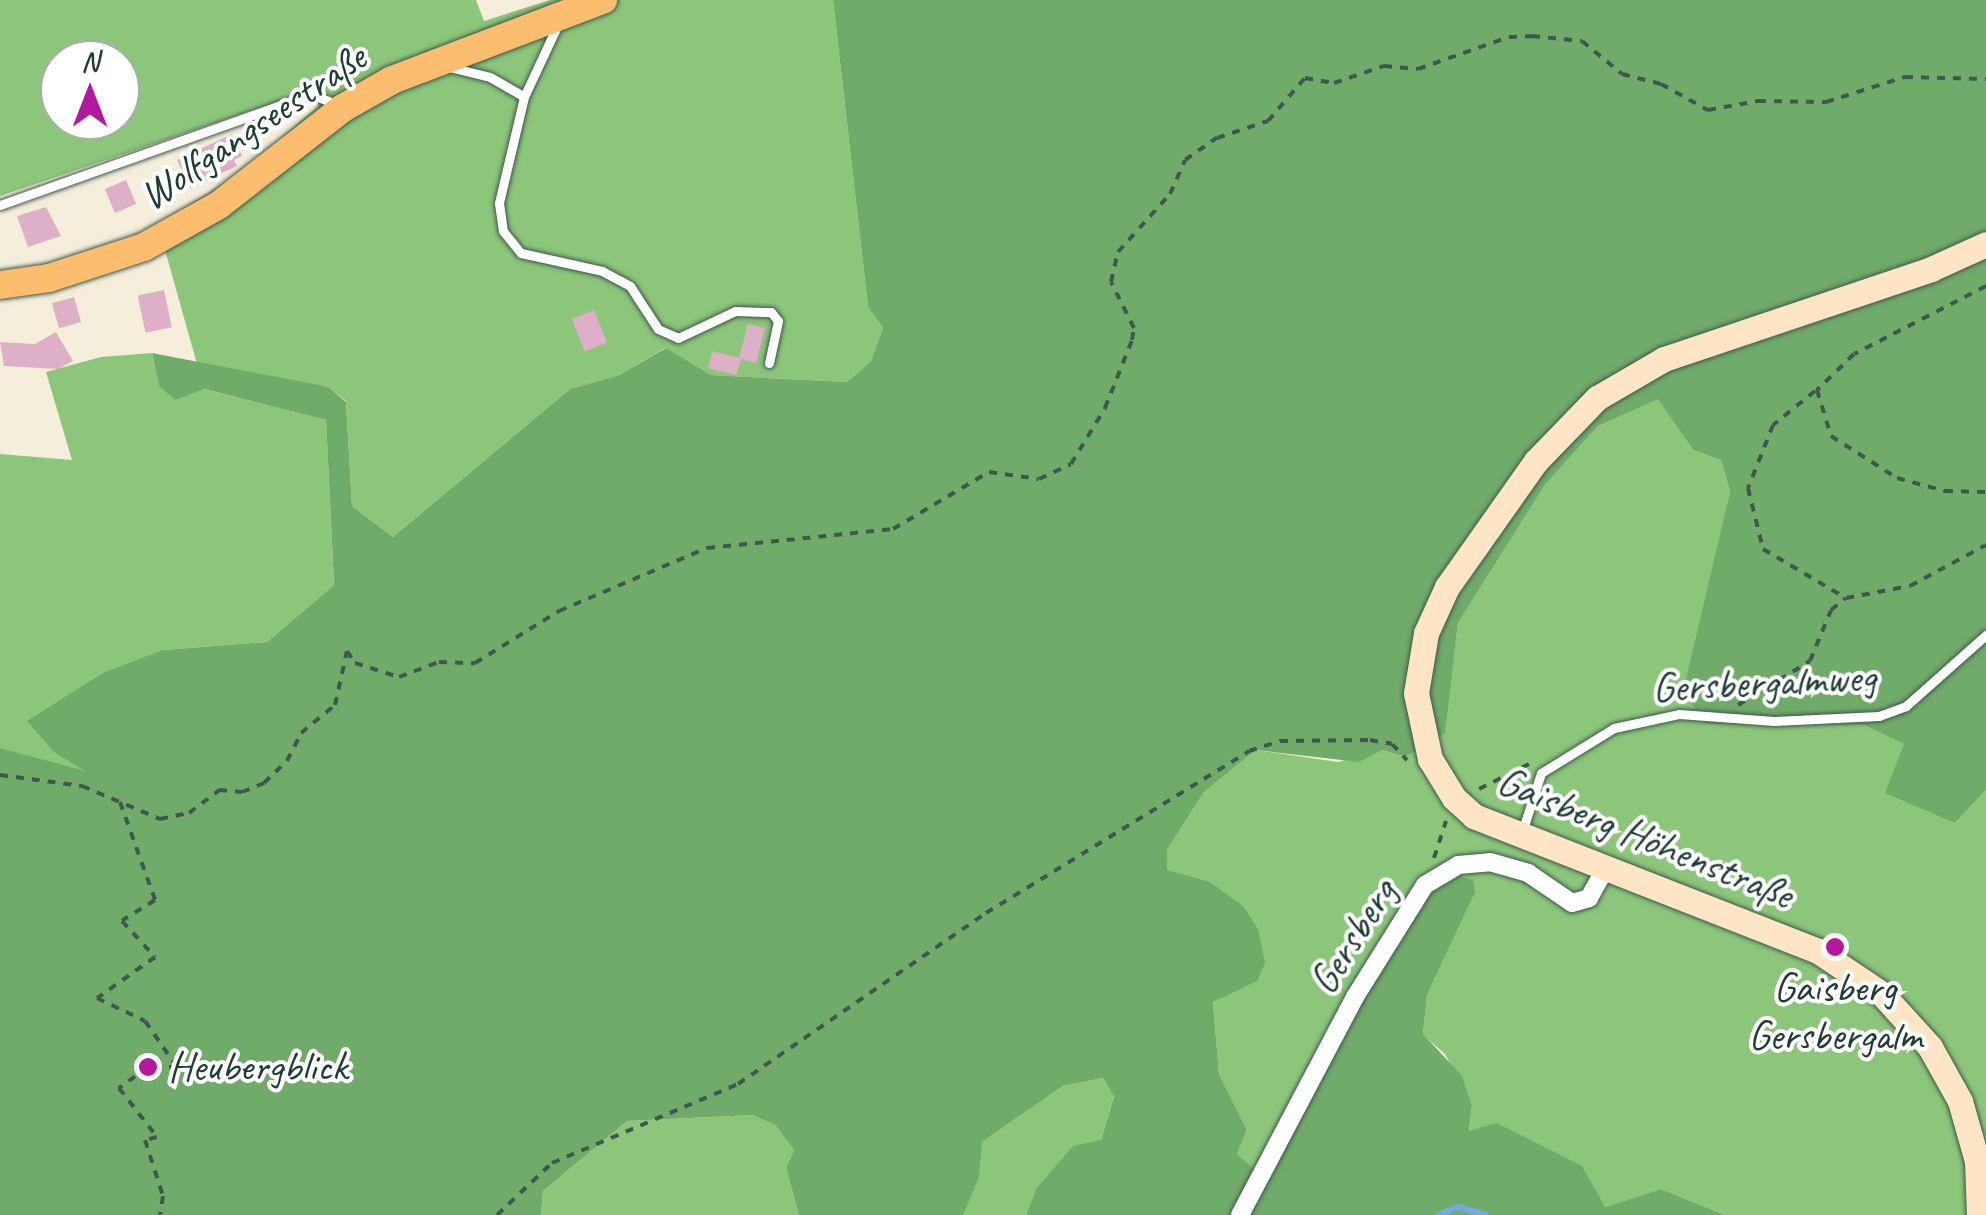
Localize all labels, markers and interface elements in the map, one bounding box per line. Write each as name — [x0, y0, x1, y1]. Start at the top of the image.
street label: Wolfgangseestraße — [130, 33, 376, 221]
north arrow — [40, 40, 140, 140]
text: N — [81, 44, 99, 79]
street label: Gersbergalmweg — [1651, 652, 1877, 714]
street label: Gaisberg Höhenstraße — [1490, 756, 1800, 920]
street label: Gersberg — [1298, 870, 1408, 1004]
marker: Gaisberg Gersbergalm — [1824, 936, 1846, 958]
place label: Gaisberg Gersbergalm — [1748, 963, 1922, 1062]
place label: Heubergblick — [168, 1042, 347, 1092]
marker: Heubergblick — [137, 1056, 159, 1078]

